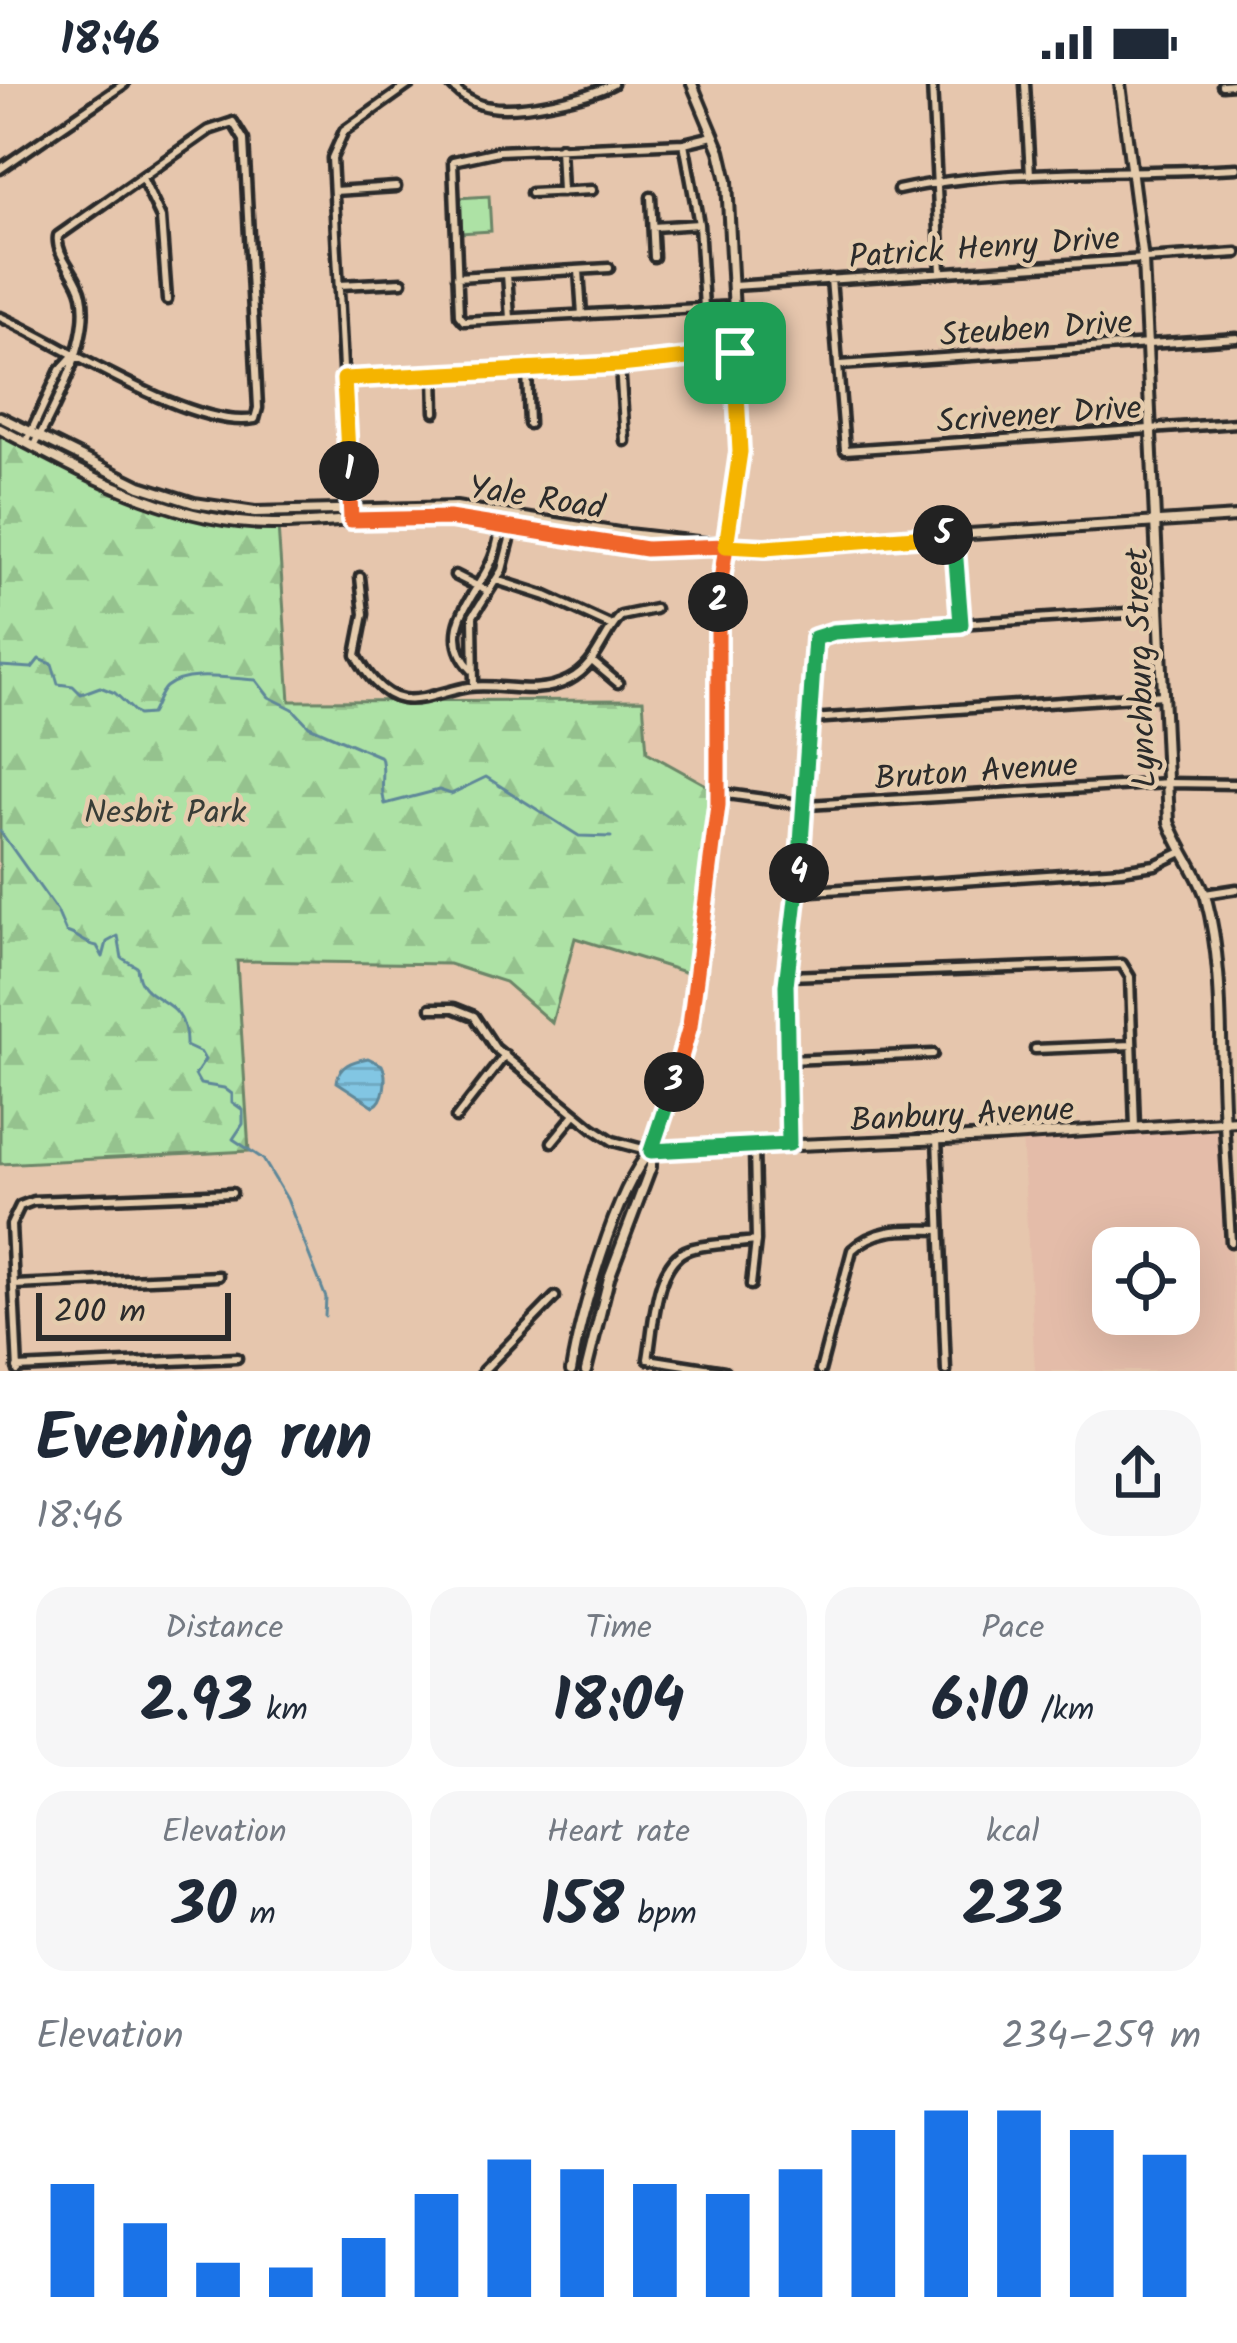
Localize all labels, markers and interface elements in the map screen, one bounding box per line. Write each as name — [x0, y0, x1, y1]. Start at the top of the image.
text: 18:46 — [60, 6, 160, 78]
street label: Patrick Henry Drive — [847, 214, 1122, 285]
street label: Steuben Drive — [938, 297, 1134, 364]
pin — [684, 302, 786, 404]
icon: arrive — [702, 320, 768, 386]
street label: Scrivener Drive — [935, 383, 1144, 450]
pin: 1 — [319, 441, 379, 501]
text: 1 — [344, 444, 354, 497]
street label: Yale Road — [465, 463, 610, 537]
pin: 5 — [913, 505, 973, 565]
text: 5 — [935, 508, 951, 561]
street label: Lynchburg Street — [1112, 546, 1173, 789]
pin: 2 — [688, 572, 748, 632]
text: 2 — [708, 575, 728, 628]
street label: Bruton Avenue — [873, 740, 1080, 807]
park label: Nesbit Park — [84, 788, 247, 841]
pin: 4 — [769, 843, 829, 903]
text: 4 — [790, 846, 808, 899]
pin: 3 — [644, 1052, 704, 1112]
text: 3 — [665, 1055, 683, 1108]
street label: Banbury Avenue — [849, 1084, 1076, 1149]
map controls — [1092, 1227, 1200, 1335]
button: locate — [1092, 1227, 1200, 1335]
scale bar — [36, 1287, 231, 1340]
text: 200 m — [54, 1287, 146, 1340]
text: Evening run — [36, 1389, 372, 1494]
button: share — [1075, 1410, 1201, 1536]
text: 18:46 — [36, 1487, 125, 1549]
text: Distance — [165, 1603, 283, 1656]
text: Time — [585, 1603, 652, 1656]
text: Pace — [981, 1603, 1044, 1656]
text: 2.93 — [140, 1656, 253, 1752]
text: 18:04 — [553, 1656, 684, 1752]
text: 6:10 — [931, 1656, 1028, 1752]
text: km — [253, 1685, 308, 1738]
text: /km — [1028, 1685, 1094, 1738]
text: Elevation — [162, 1807, 287, 1860]
text: Heart rate — [547, 1807, 690, 1860]
text: kcal — [986, 1807, 1040, 1860]
text: 30 — [173, 1860, 236, 1956]
text: 158 — [540, 1860, 624, 1956]
text: 233 — [963, 1860, 1063, 1956]
text: m — [236, 1889, 276, 1942]
text: bpm — [624, 1889, 697, 1942]
text: Elevation — [36, 2007, 184, 2069]
text: 234–259 m — [1001, 2007, 1201, 2069]

